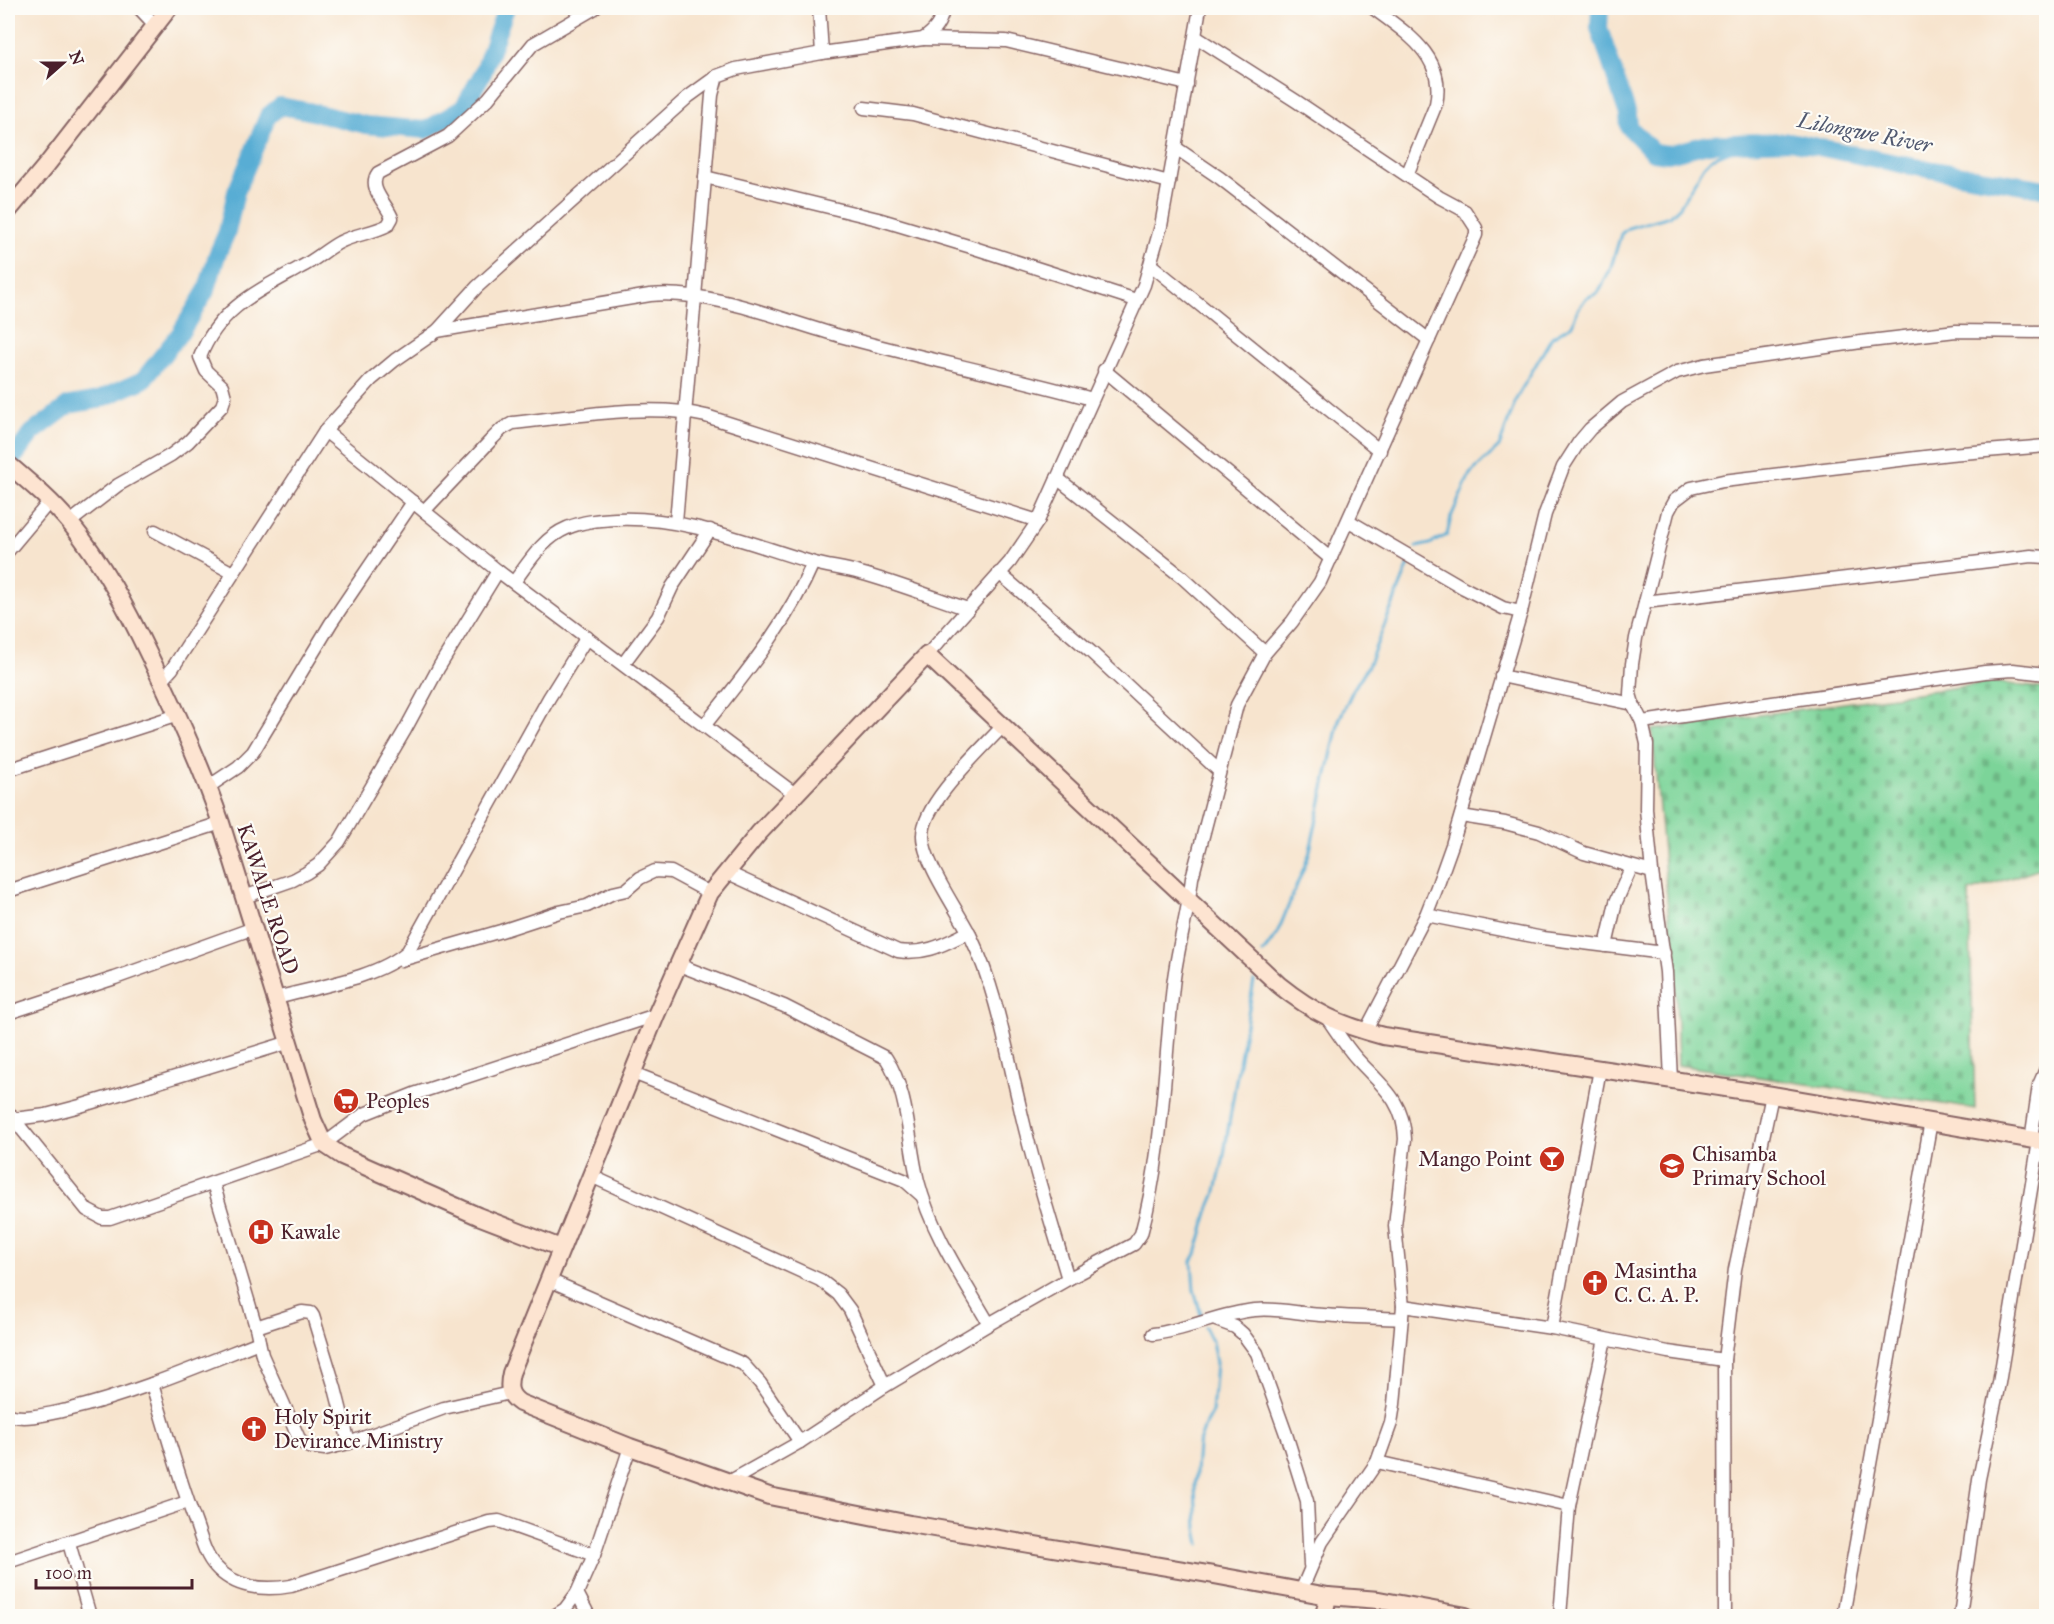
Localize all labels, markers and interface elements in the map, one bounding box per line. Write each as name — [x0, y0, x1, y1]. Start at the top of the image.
north arrow — [33, 33, 93, 93]
text: N — [65, 48, 88, 68]
water label: Lilongwe River — [1794, 106, 1936, 159]
street label: KAWALE ROAD — [231, 820, 305, 978]
supermarket icon: Peoples — [331, 1086, 361, 1116]
place label: Peoples — [366, 1088, 429, 1114]
place label: Chisamba Primary School — [1692, 1141, 1826, 1191]
bar icon: Mango Point — [1537, 1144, 1567, 1174]
place label: Mango Point — [1418, 1146, 1533, 1172]
school or university icon: Chisamba Primary School — [1657, 1151, 1687, 1181]
hospital icon: Kawale — [246, 1217, 276, 1247]
place label: Kawale — [280, 1219, 341, 1245]
place label: Masintha C. C. A. P. — [1614, 1258, 1699, 1308]
church icon: Masintha C. C. A. P. — [1580, 1268, 1610, 1298]
place label: Holy Spirit Devirance Ministry — [274, 1404, 444, 1454]
church icon: Holy Spirit Devirance Ministry — [239, 1414, 269, 1444]
scale bar — [36, 1552, 192, 1590]
text: 100 m — [45, 1562, 92, 1584]

